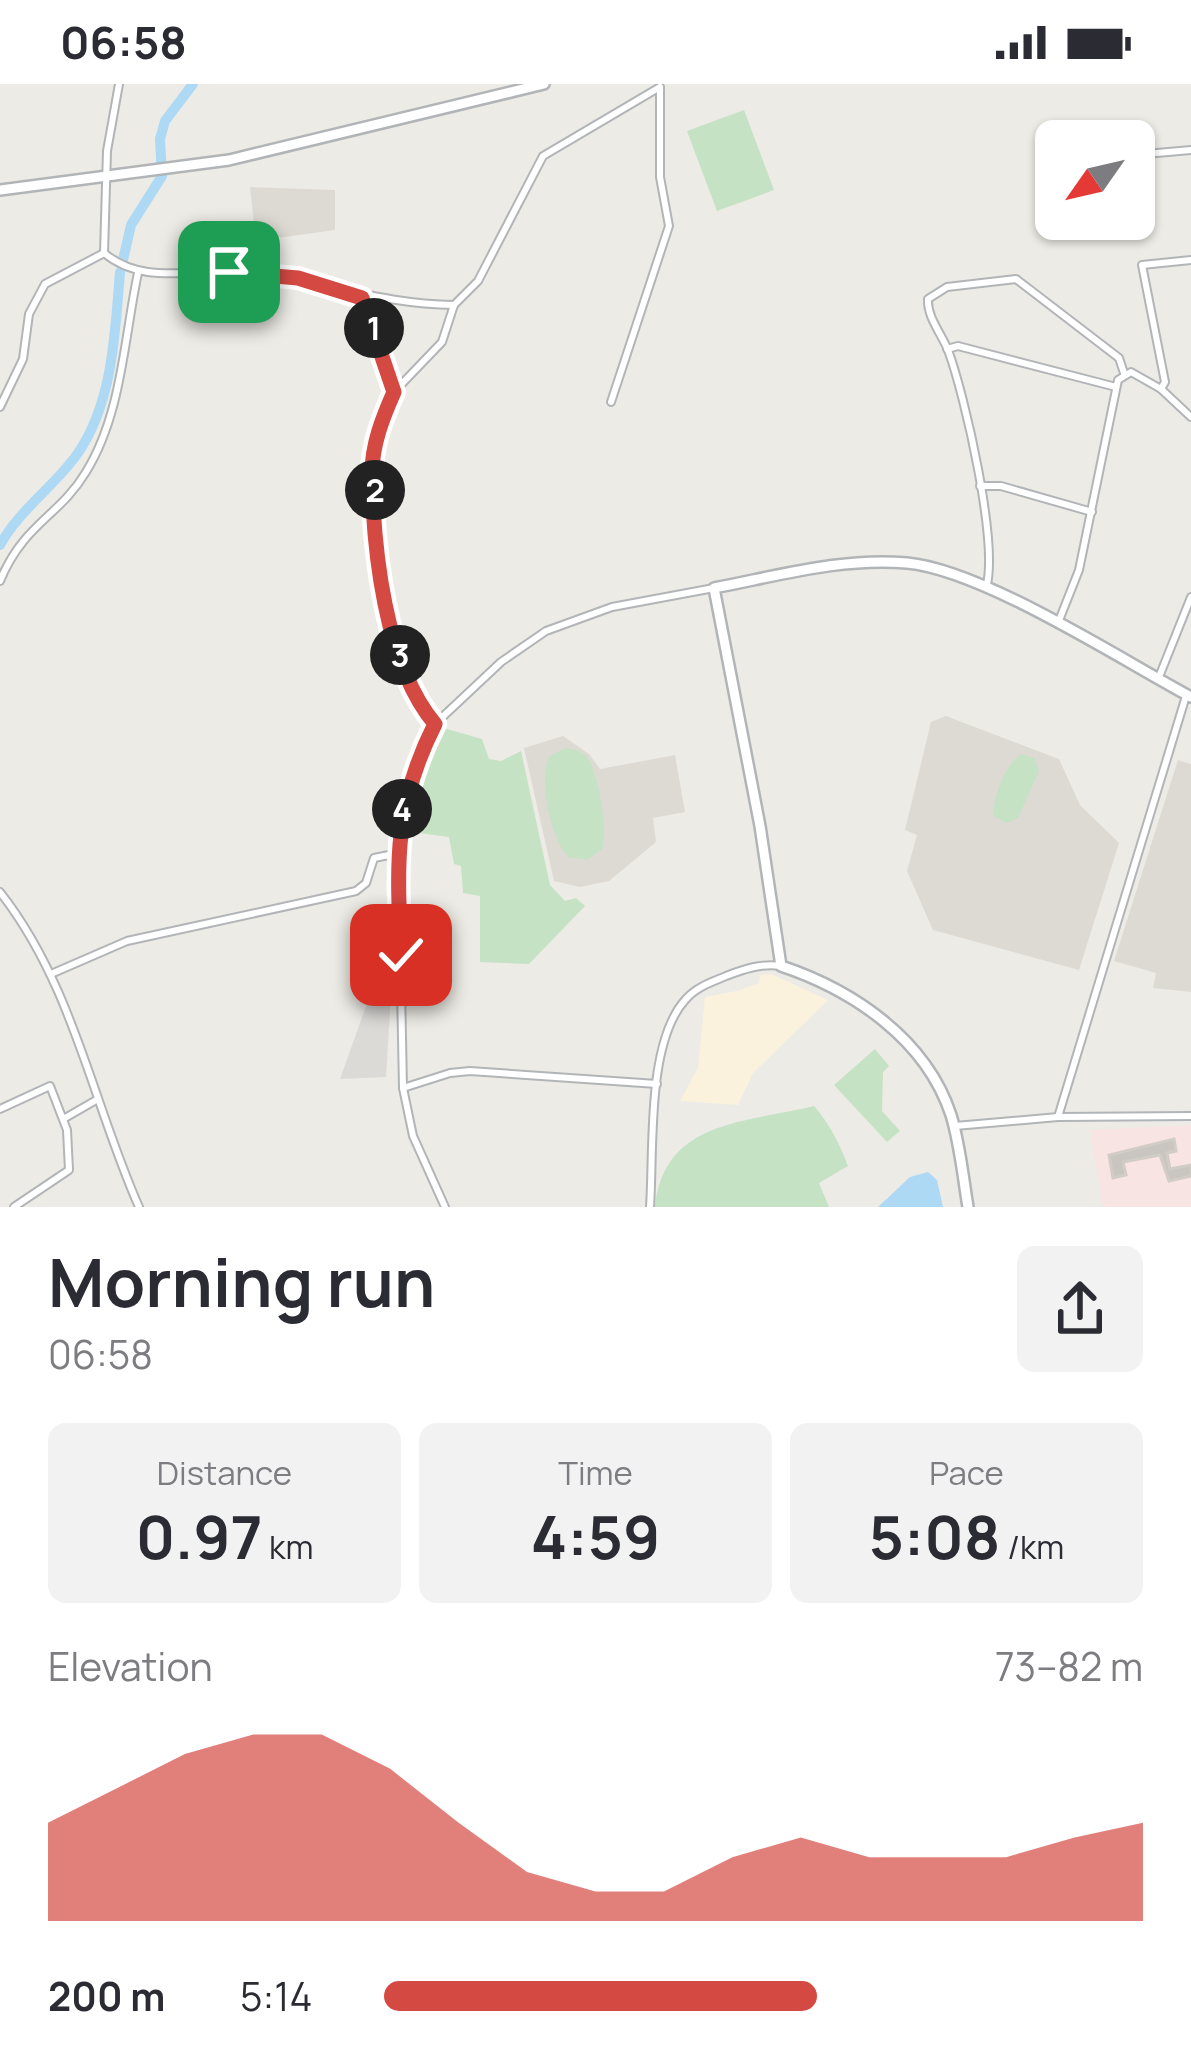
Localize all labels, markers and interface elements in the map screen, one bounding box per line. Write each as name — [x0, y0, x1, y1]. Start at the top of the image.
text: 06:58 — [60, 11, 187, 73]
north arrow — [1035, 120, 1155, 240]
map controls — [1035, 120, 1155, 240]
pin — [178, 221, 280, 323]
icon: arrive — [196, 239, 262, 305]
pin: 1 — [344, 298, 404, 358]
text: 1 — [367, 305, 381, 350]
pin: 2 — [345, 460, 405, 520]
text: 2 — [365, 467, 385, 512]
pin: 3 — [370, 625, 430, 685]
text: 3 — [390, 632, 410, 677]
pin: 4 — [372, 779, 432, 839]
text: 4 — [392, 786, 412, 831]
pin — [350, 904, 452, 1006]
icon: check — [368, 922, 434, 988]
text: Morning run — [48, 1237, 435, 1327]
button: share — [1017, 1246, 1143, 1372]
text: 06:58 — [48, 1327, 153, 1381]
text: Distance — [157, 1450, 292, 1495]
text: Time — [558, 1450, 633, 1495]
text: Pace — [929, 1450, 1004, 1495]
text: 0.97 — [136, 1495, 262, 1577]
text: 4:59 — [531, 1495, 660, 1577]
text: 5:08 — [869, 1495, 1001, 1577]
text: km — [262, 1524, 313, 1569]
text: /km — [1001, 1524, 1064, 1569]
text: Elevation — [48, 1639, 213, 1693]
text: 73–82 m — [995, 1639, 1143, 1693]
text: 200 m — [48, 1969, 165, 2023]
text: 5:14 — [240, 1969, 312, 2023]

